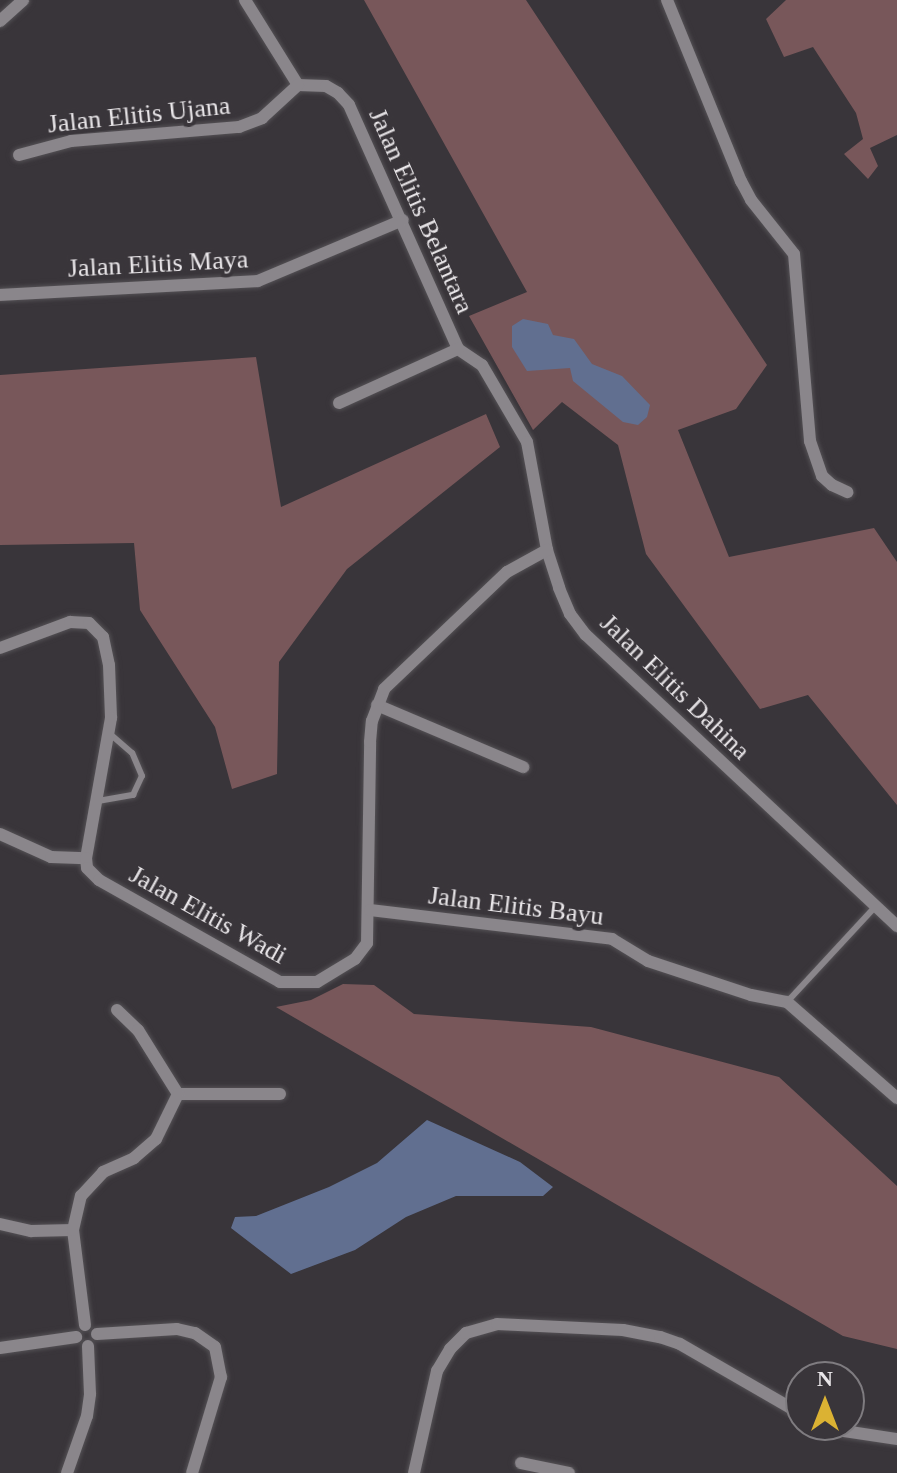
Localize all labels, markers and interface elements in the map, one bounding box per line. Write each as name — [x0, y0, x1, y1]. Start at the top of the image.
street label: Jalan Elitis Ujana — [46, 90, 232, 140]
street label: Jalan Elitis Belantara — [362, 104, 480, 318]
street label: Jalan Elitis Maya — [67, 244, 249, 284]
street label: Jalan Elitis Dahina — [594, 608, 756, 766]
street label: Jalan Elitis Wadi — [124, 859, 292, 971]
street label: Jalan Elitis Bayu — [427, 880, 605, 932]
north arrow — [785, 1361, 865, 1441]
text: N — [817, 1366, 833, 1391]

